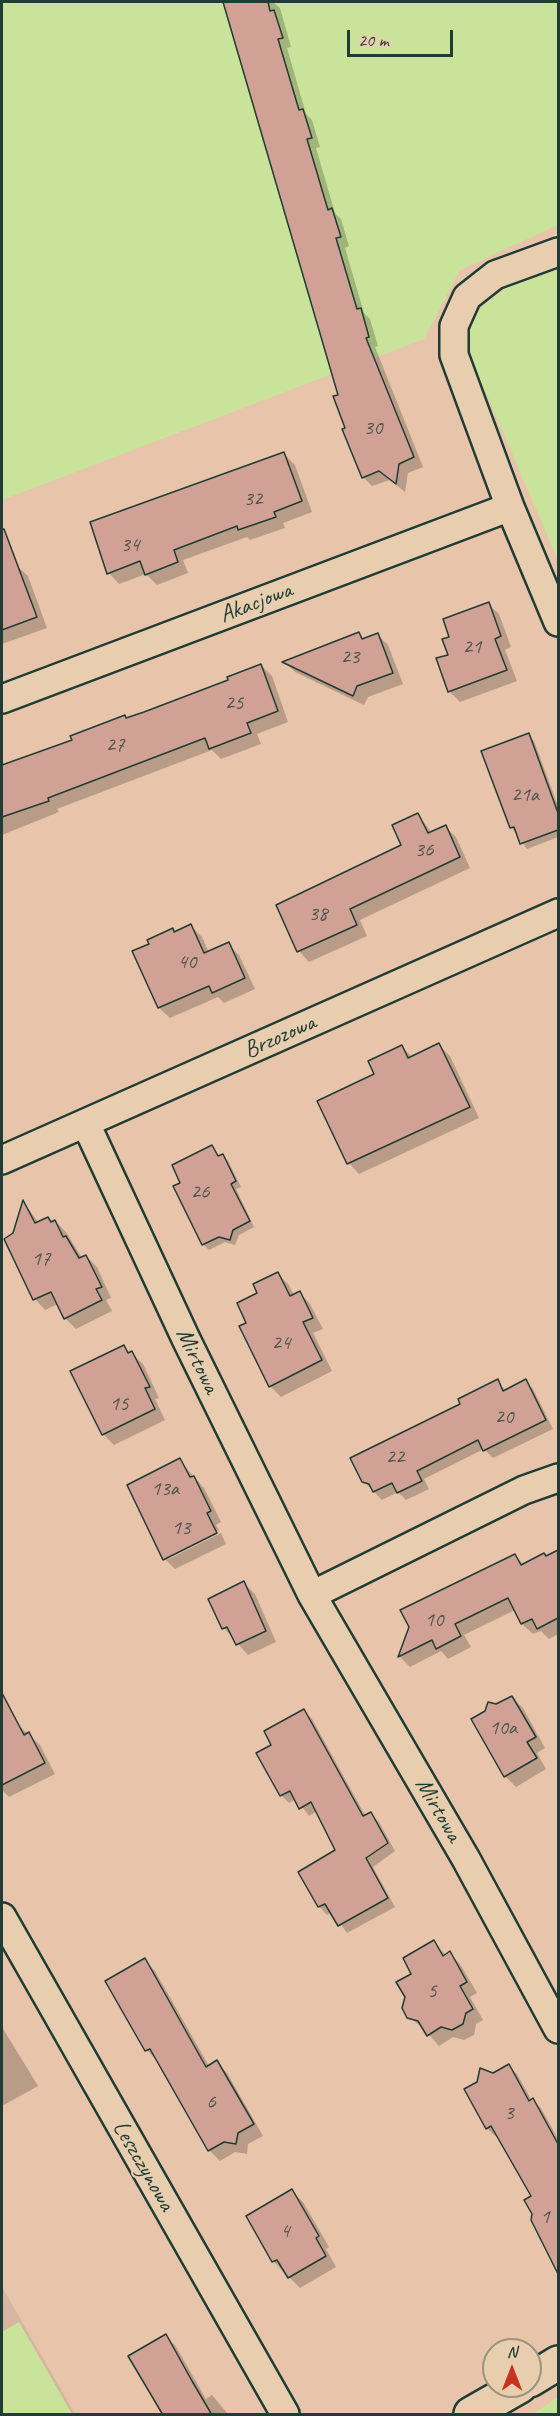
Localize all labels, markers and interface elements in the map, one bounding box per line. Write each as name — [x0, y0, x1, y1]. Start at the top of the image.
scale bar — [350, 18, 456, 56]
text: 20 m — [358, 29, 389, 51]
house number: 30 — [364, 415, 382, 441]
house number: 32 — [244, 486, 262, 512]
house number: 34 — [121, 532, 139, 558]
street label: Akacjowa — [216, 576, 296, 630]
house number: 21 — [463, 634, 481, 660]
house number: 23 — [341, 644, 359, 670]
house number: 25 — [225, 690, 243, 716]
house number: 27 — [106, 732, 124, 758]
house number: 21a — [511, 782, 539, 808]
house number: 36 — [415, 837, 433, 863]
house number: 38 — [309, 901, 327, 927]
house number: 40 — [178, 949, 196, 975]
street label: Brzozowa — [240, 1009, 320, 1065]
house number: 26 — [191, 1179, 209, 1205]
house number: 17 — [32, 1246, 50, 1272]
street label: Mirtowa — [169, 1324, 225, 1398]
house number: 24 — [272, 1330, 290, 1356]
house number: 15 — [110, 1391, 128, 1417]
house number: 20 — [495, 1404, 513, 1430]
house number: 22 — [386, 1444, 404, 1470]
house number: 13a — [151, 1476, 179, 1502]
house number: 13 — [172, 1515, 190, 1541]
house number: 10 — [425, 1607, 443, 1633]
house number: 10a — [489, 1715, 517, 1741]
street label: Mirtowa — [408, 1773, 468, 1847]
house number: 5 — [427, 1978, 437, 2004]
house number: 6 — [206, 2089, 216, 2115]
house number: 3 — [504, 2100, 514, 2126]
street label: Leszczynowa — [106, 2116, 180, 2216]
house number: 1 — [540, 2204, 550, 2230]
house number: 4 — [280, 2218, 290, 2244]
north arrow — [482, 2338, 542, 2398]
text: N — [507, 2342, 517, 2362]

